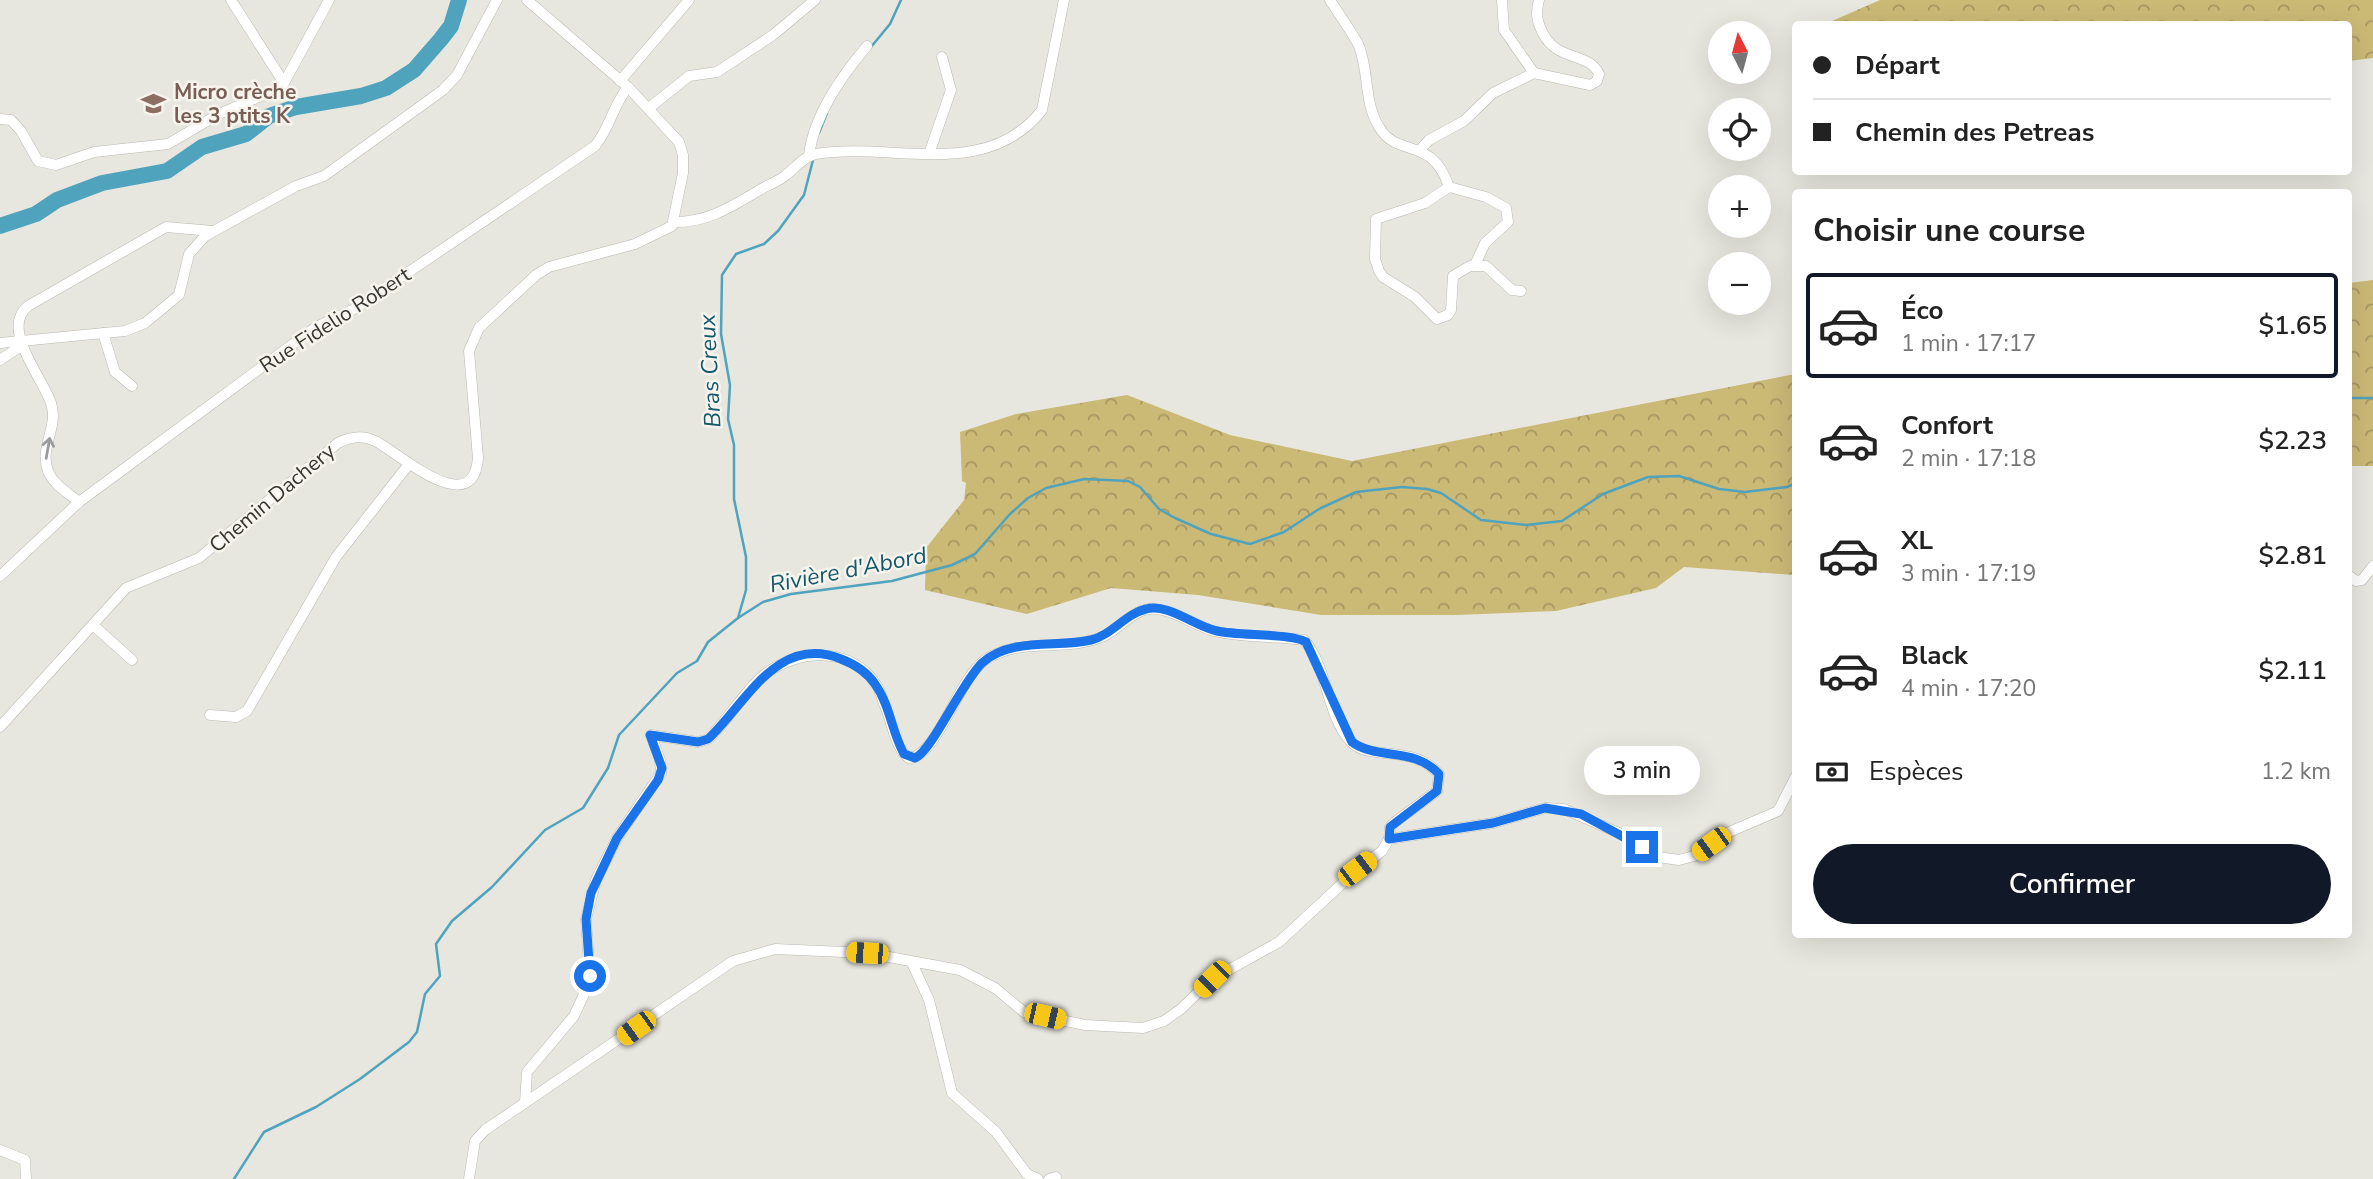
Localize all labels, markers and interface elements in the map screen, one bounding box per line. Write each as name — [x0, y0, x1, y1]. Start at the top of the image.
north arrow — [1708, 21, 1771, 84]
map controls — [1708, 21, 1771, 315]
text: Départ — [1855, 48, 1940, 83]
place label: Micro crèche les 3 ptits K — [174, 78, 296, 130]
school or university icon: Micro crèche les 3 ptits K — [140, 90, 168, 118]
button: locate — [1708, 98, 1771, 161]
text: Chemin des Petreas — [1855, 115, 2094, 150]
button: + — [1708, 175, 1771, 238]
text: Choisir une course — [1813, 209, 2085, 252]
button: − — [1708, 252, 1771, 315]
street label: Rue Fidelio Robert — [254, 260, 416, 379]
text: Éco — [1901, 293, 1943, 328]
icon: car — [1817, 294, 1880, 357]
text: $1.65 — [2258, 308, 2327, 343]
water label: Bras Creux — [692, 313, 728, 429]
text: 1 min · 17:17 — [1901, 328, 2036, 359]
text: Confort — [1901, 408, 1993, 443]
icon: car — [1817, 409, 1880, 472]
text: $2.23 — [2258, 423, 2327, 458]
one-way arrow — [42, 437, 55, 459]
street label: Chemin Dachery — [203, 437, 341, 559]
text: 2 min · 17:18 — [1901, 443, 2036, 474]
text: XL — [1901, 523, 1933, 558]
icon: car — [1817, 524, 1880, 587]
text: $2.81 — [2258, 538, 2327, 573]
water label: Rivière d'Abord — [767, 539, 930, 600]
text: 3 min · 17:19 — [1901, 558, 2036, 589]
text: Black — [1901, 638, 1968, 673]
icon: car — [1817, 639, 1880, 702]
text: $2.11 — [2258, 653, 2327, 688]
text: 4 min · 17:20 — [1901, 673, 2036, 704]
callout: 3 min — [1584, 746, 1700, 794]
icon: cash — [1813, 753, 1851, 791]
text: Espèces — [1869, 754, 1964, 789]
text: 3 min — [1613, 755, 1671, 786]
text: 1.2 km — [2261, 756, 2331, 787]
car — [1688, 823, 1735, 865]
route end — [1626, 831, 1658, 863]
button: Confirmer — [1813, 844, 2331, 924]
car — [1334, 848, 1381, 890]
car — [846, 941, 889, 965]
car — [1190, 957, 1235, 1001]
route start — [574, 960, 606, 992]
car — [1023, 1001, 1068, 1031]
car — [613, 1007, 660, 1049]

